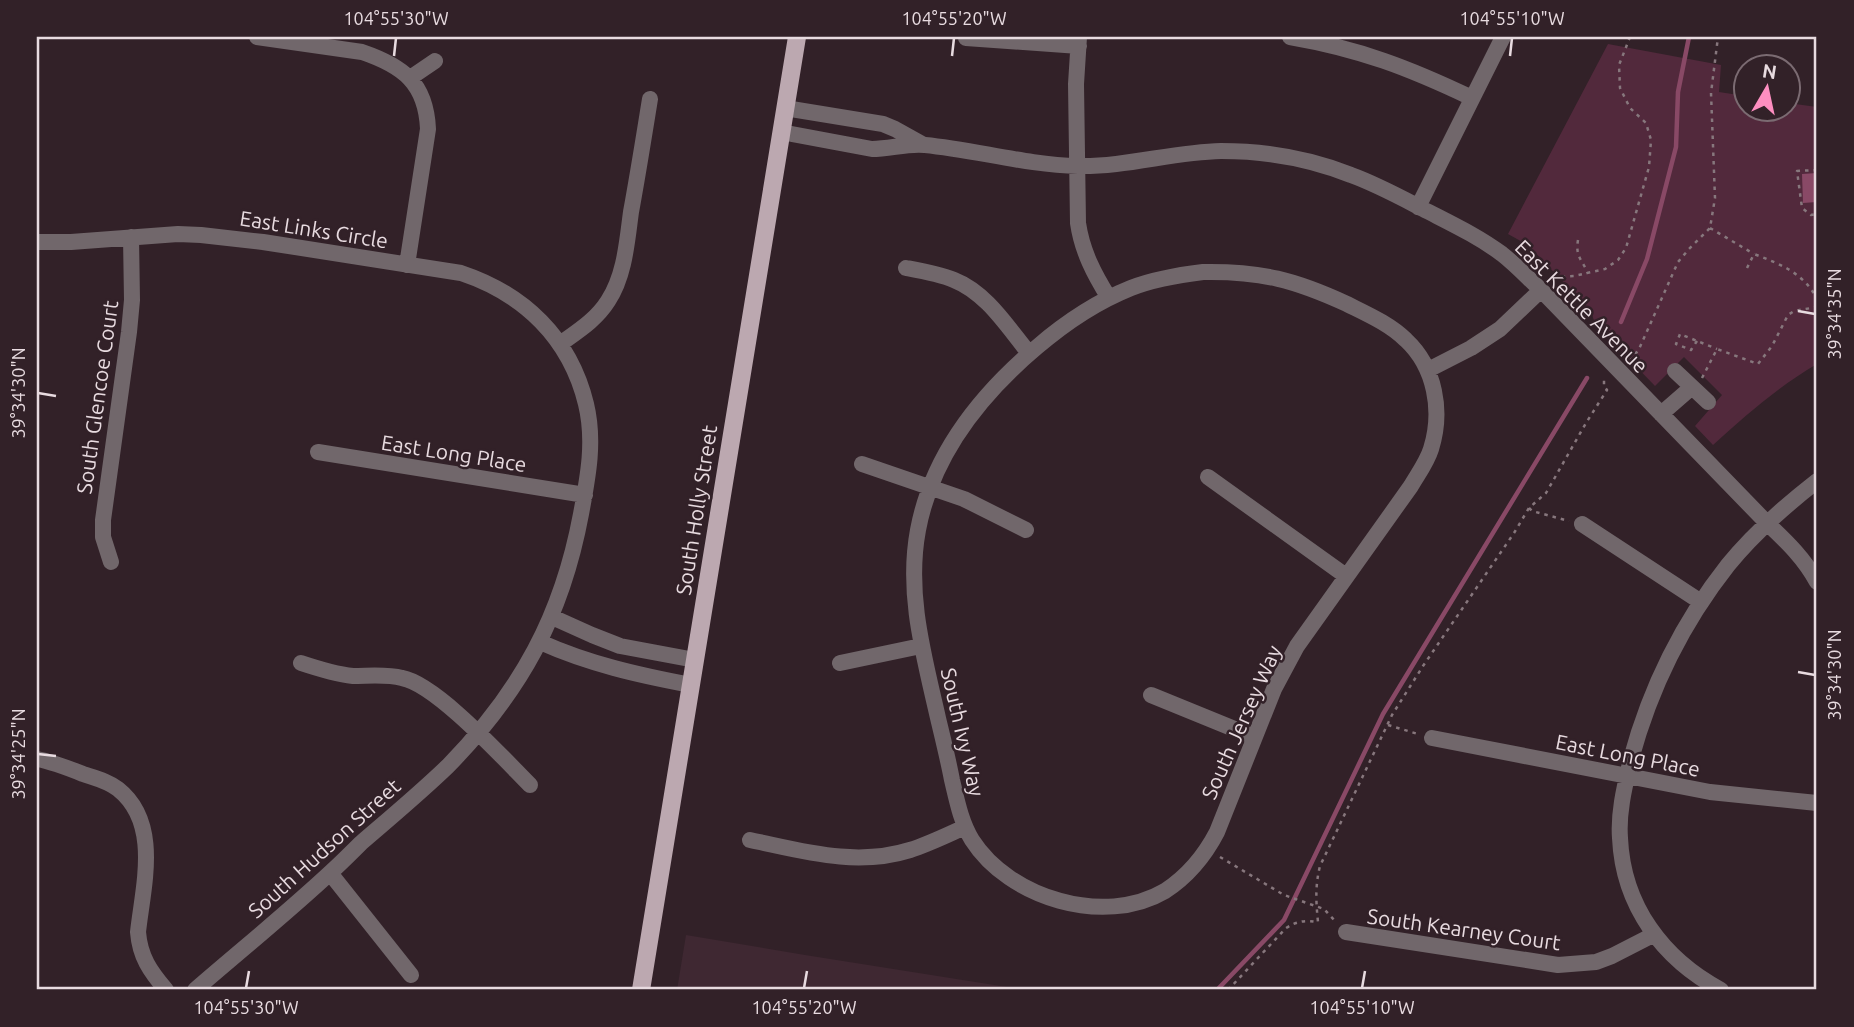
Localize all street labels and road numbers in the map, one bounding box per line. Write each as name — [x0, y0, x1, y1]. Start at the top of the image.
street label: East Links Circle — [238, 205, 390, 253]
street label: East Kettle Avenue — [1511, 235, 1653, 377]
street label: South Glencoe Court — [72, 299, 122, 495]
street label: South Holly Street — [671, 423, 721, 597]
street label: East Long Place — [380, 430, 528, 476]
street label: South Jersey Way — [1196, 641, 1286, 803]
street label: South Ivy Way — [937, 665, 989, 799]
street label: East Long Place — [1554, 729, 1702, 781]
street label: South Hudson Street — [243, 773, 405, 923]
street label: South Kearney Court — [1366, 904, 1562, 954]

